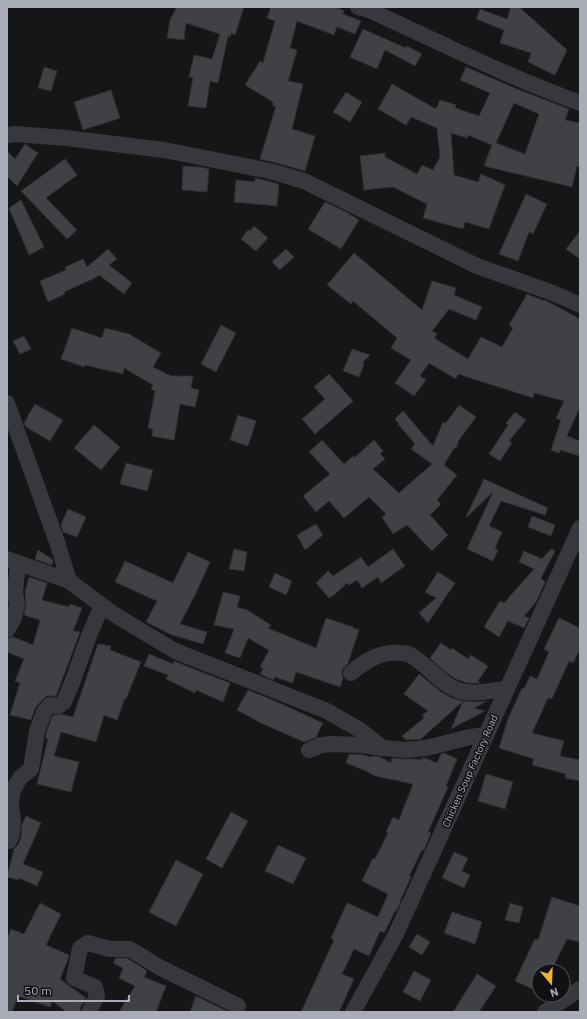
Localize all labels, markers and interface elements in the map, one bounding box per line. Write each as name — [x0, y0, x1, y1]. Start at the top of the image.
street label: Chicken Soup Factory Road — [439, 713, 501, 829]
north arrow — [531, 963, 571, 1003]
scale bar — [18, 977, 129, 1003]
text: 50 m — [24, 983, 52, 998]
text: N — [548, 985, 560, 1000]

